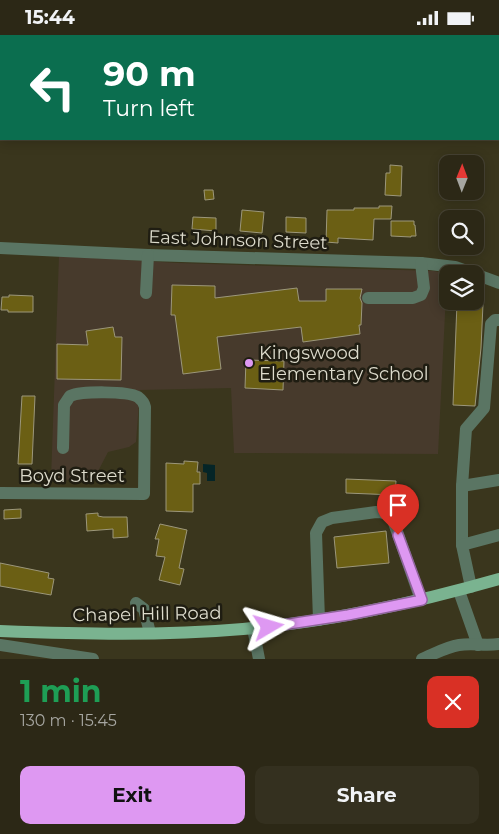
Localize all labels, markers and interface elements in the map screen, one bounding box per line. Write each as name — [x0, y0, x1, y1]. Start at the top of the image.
text: 15:44 — [25, 6, 75, 29]
text: 90 m — [103, 52, 196, 95]
icon: left — [20, 55, 85, 120]
text: Turn left — [103, 95, 195, 122]
north arrow — [439, 155, 484, 200]
map controls — [439, 155, 484, 310]
button: search — [439, 210, 484, 255]
street label: East Johnson Street — [148, 226, 328, 254]
button: layers — [439, 265, 484, 310]
place label: Kingswood Elementary School — [259, 342, 429, 385]
marker: Kingswood Elementary School — [243, 357, 255, 369]
street label: Boyd Street — [19, 465, 125, 487]
pin — [377, 484, 419, 535]
icon: arrive — [384, 491, 412, 519]
position arrow — [242, 600, 294, 652]
street label: Chapel Hill Road — [72, 602, 222, 626]
text: 1 min — [20, 673, 101, 710]
button: close — [427, 676, 479, 728]
text: 130 m · 15:45 — [20, 711, 117, 730]
button: Exit — [20, 766, 245, 824]
button: Share — [255, 766, 479, 824]

